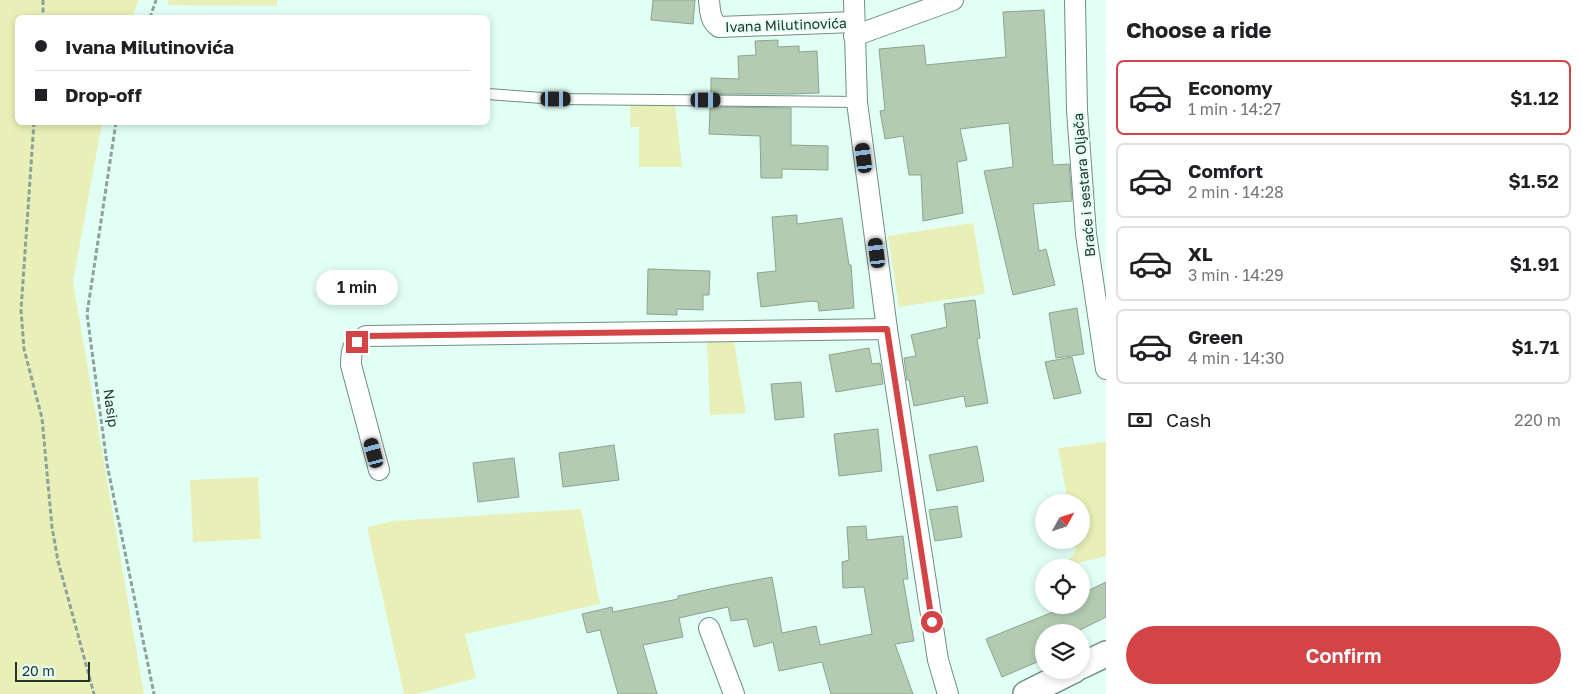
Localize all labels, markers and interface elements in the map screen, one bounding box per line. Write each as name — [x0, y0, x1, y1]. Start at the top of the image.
street label: Ivana Milutinovića — [725, 14, 847, 35]
text: Choose a ride — [1126, 16, 1272, 43]
text: Ivana Milutinovića — [65, 35, 234, 58]
icon: car — [1128, 75, 1173, 120]
text: Economy — [1188, 76, 1273, 99]
text: Drop-off — [65, 83, 142, 106]
text: $1.12 — [1510, 86, 1559, 109]
car — [541, 92, 571, 107]
car — [691, 93, 721, 108]
text: 1 min · 14:27 — [1188, 99, 1281, 119]
street label: Braće i sestara Oljača — [1069, 112, 1098, 258]
car — [854, 142, 873, 174]
icon: car — [1128, 158, 1173, 203]
text: Comfort — [1188, 159, 1263, 182]
text: $1.52 — [1508, 169, 1559, 192]
text: 2 min · 14:28 — [1188, 182, 1284, 202]
car — [867, 237, 886, 269]
icon: car — [1128, 241, 1173, 286]
text: XL — [1188, 242, 1213, 265]
text: $1.91 — [1510, 252, 1559, 275]
text: 3 min · 14:29 — [1188, 265, 1284, 285]
callout: 1 min — [316, 270, 398, 304]
text: 1 min — [337, 277, 377, 297]
icon: car — [1128, 324, 1173, 369]
text: Green — [1188, 325, 1243, 348]
route end — [346, 331, 368, 353]
text: $1.71 — [1511, 335, 1559, 358]
text: 4 min · 14:30 — [1188, 348, 1284, 368]
street label: Nasip — [100, 388, 123, 428]
icon: cash — [1126, 406, 1154, 434]
text: Cash — [1166, 408, 1211, 431]
text: 220 m — [1514, 410, 1561, 430]
car — [362, 437, 385, 469]
north arrow — [1035, 494, 1090, 549]
map controls — [1035, 494, 1090, 679]
button: locate — [1035, 559, 1090, 614]
route start — [921, 611, 943, 633]
button: layers — [1035, 624, 1090, 679]
button: Confirm — [1126, 626, 1561, 684]
scale bar — [15, 659, 90, 682]
text: 20 m — [22, 662, 55, 679]

